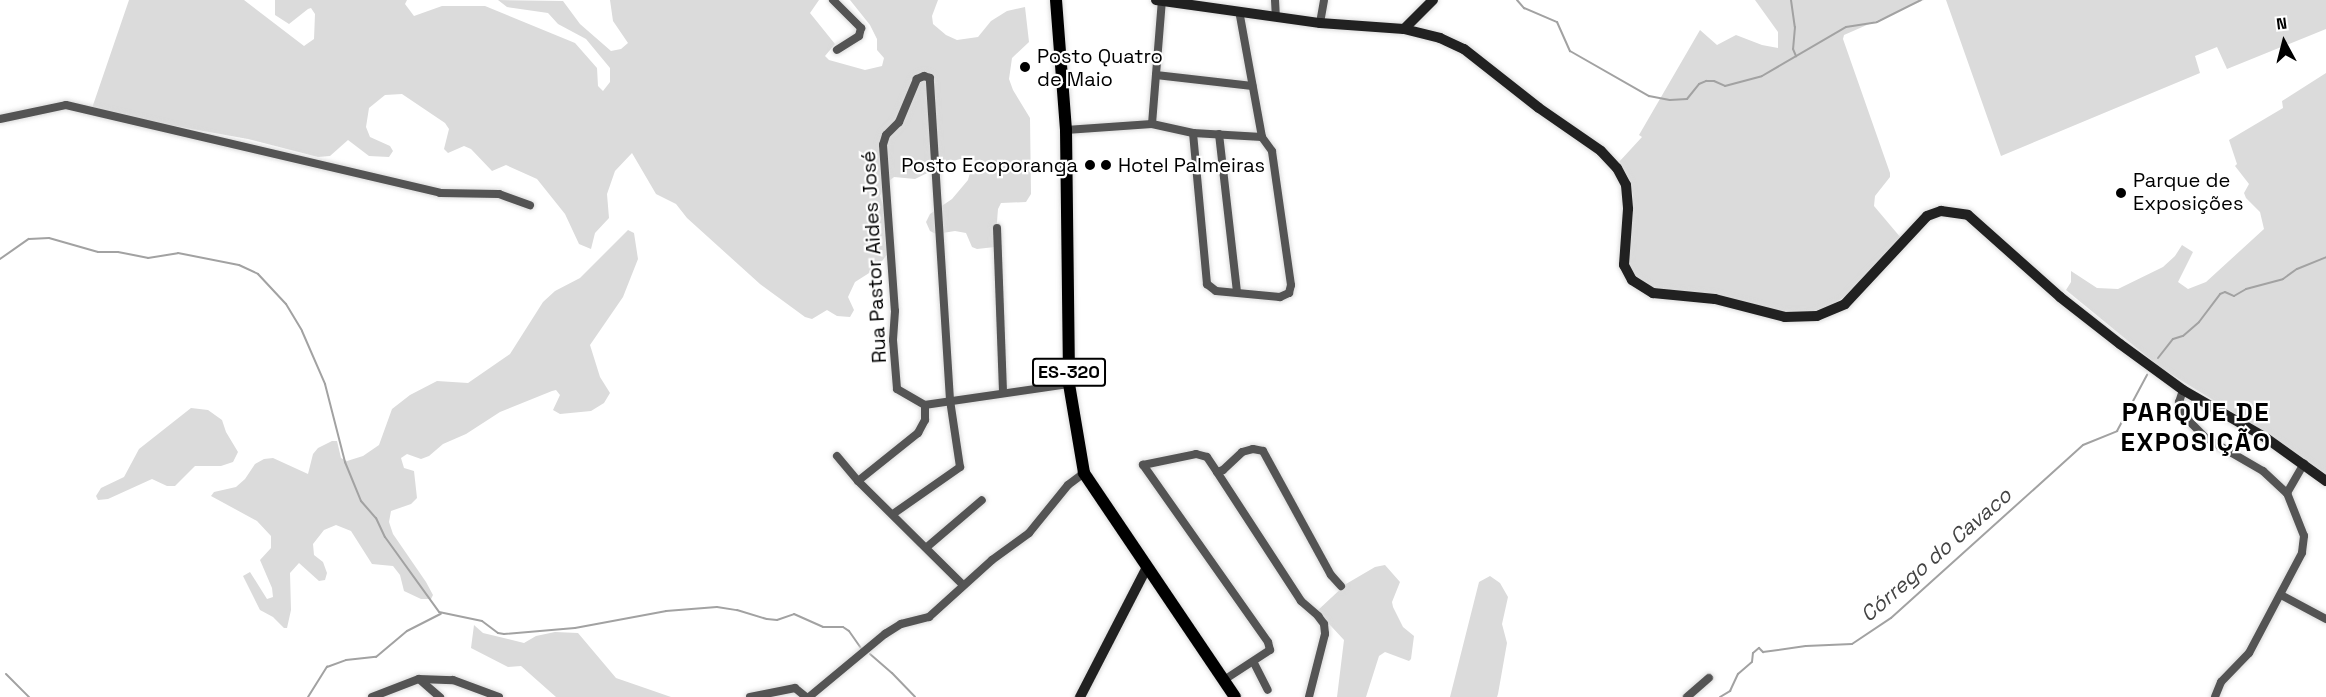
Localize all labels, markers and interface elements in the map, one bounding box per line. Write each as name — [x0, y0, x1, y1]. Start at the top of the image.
north arrow — [2254, 12, 2314, 72]
text: N — [2275, 13, 2288, 35]
place label: Posto Quatro de Maio — [1037, 44, 1163, 91]
marker: Posto Quatro de Maio — [1018, 60, 1032, 74]
street label: Rua Pastor Aides José — [856, 150, 892, 364]
place label: Posto Ecoporanga — [901, 153, 1078, 177]
place label: Hotel Palmeiras — [1118, 153, 1265, 177]
marker: Posto Ecoporanga — [1083, 158, 1097, 172]
marker: Hotel Palmeiras — [1099, 158, 1113, 172]
place label: Parque de Exposições — [2133, 169, 2243, 216]
marker: Parque de Exposições — [2114, 186, 2128, 200]
road number: ES-320 — [1032, 357, 1106, 387]
district label: PARQUE DE EXPOSIÇÃO — [2121, 397, 2271, 458]
water label: Córrego do Cavaco — [1855, 483, 2017, 627]

